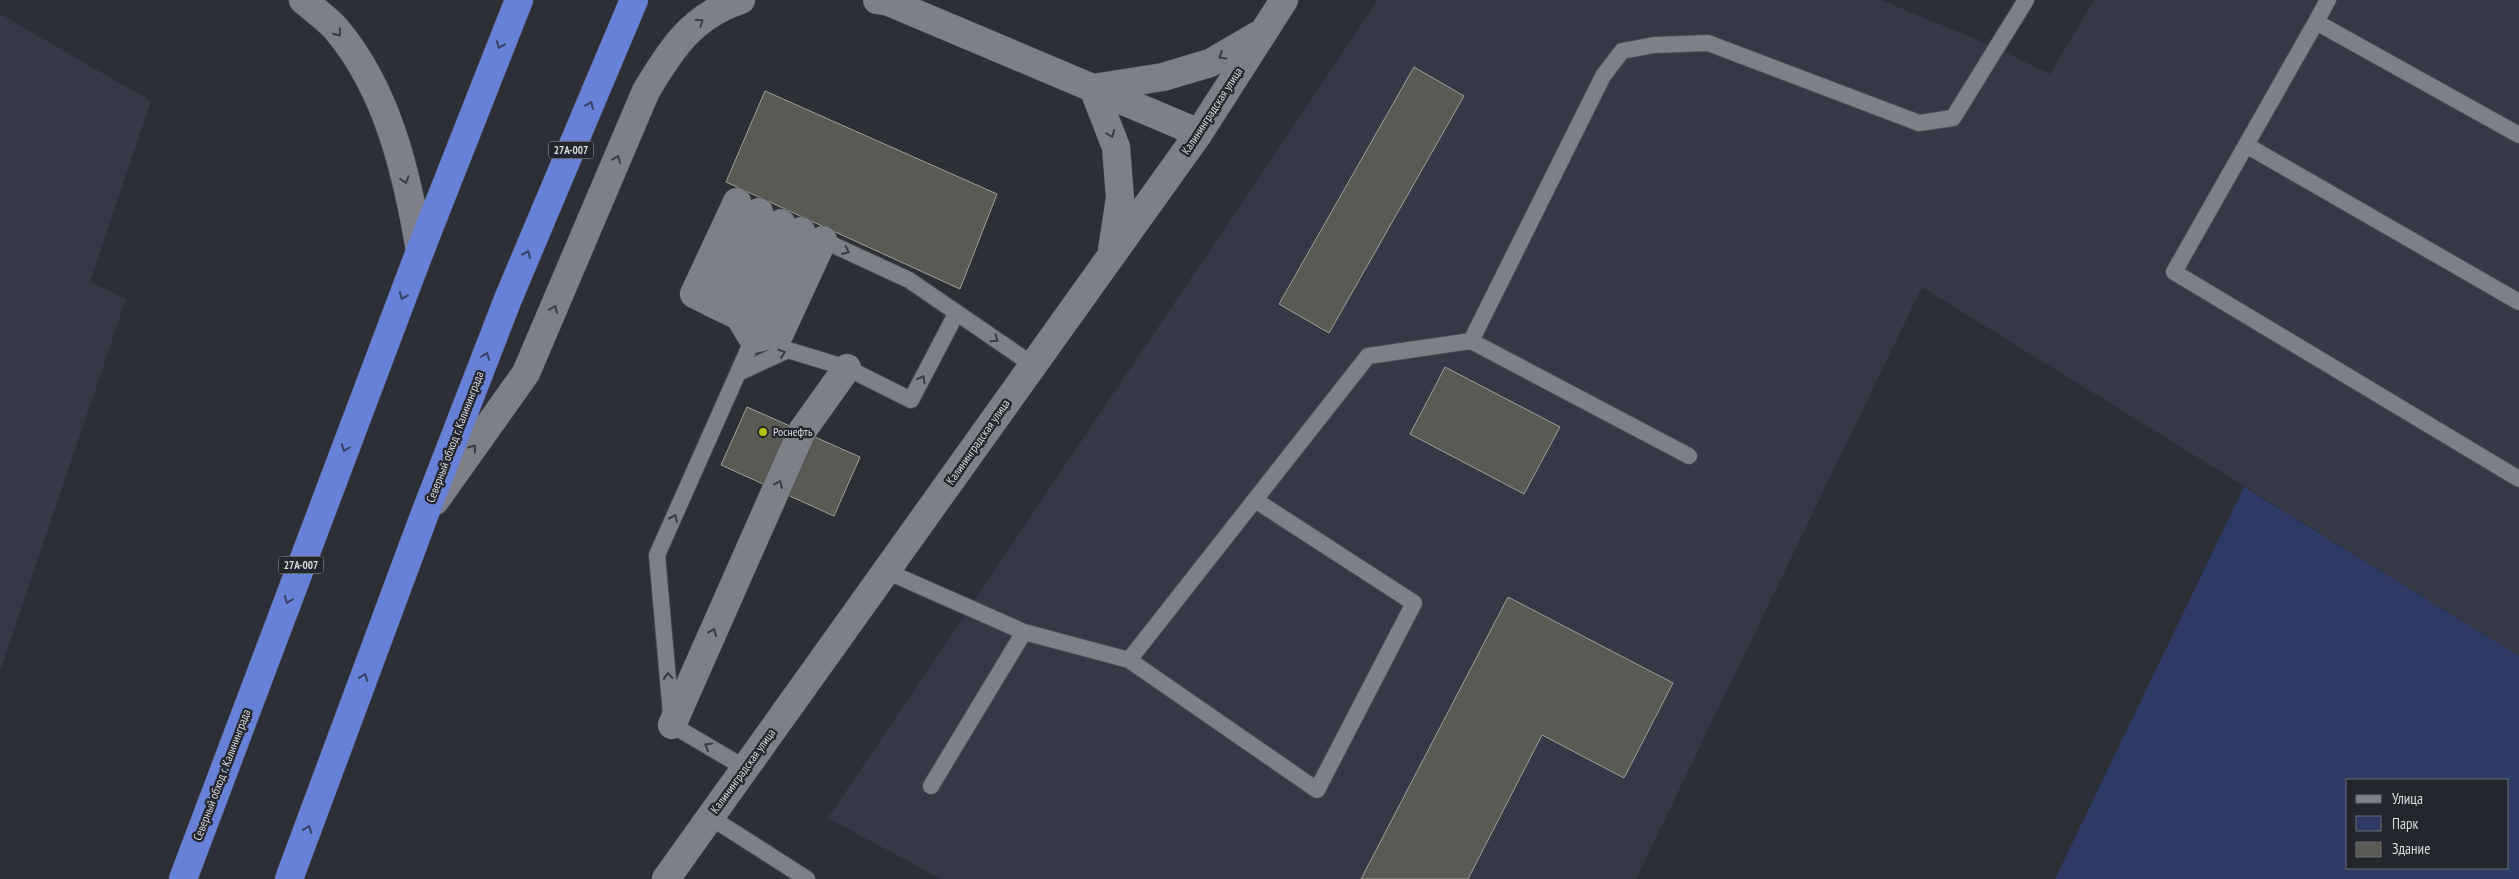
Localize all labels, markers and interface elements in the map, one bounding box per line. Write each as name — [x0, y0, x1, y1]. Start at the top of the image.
one-way arrow — [695, 19, 704, 28]
one-way arrow — [333, 27, 341, 36]
one-way arrow — [495, 40, 506, 49]
one-way arrow — [1218, 50, 1227, 60]
street label: Калининградская улица — [1178, 64, 1245, 157]
one-way arrow — [583, 101, 594, 110]
one-way arrow — [1105, 129, 1115, 137]
road number: 27А-007 — [548, 142, 594, 158]
one-way arrow — [611, 155, 622, 164]
one-way arrow — [399, 175, 409, 183]
one-way arrow — [840, 244, 849, 254]
one-way arrow — [520, 250, 531, 259]
one-way arrow — [399, 292, 409, 300]
one-way arrow — [548, 305, 558, 314]
one-way arrow — [989, 333, 998, 342]
one-way arrow — [777, 349, 786, 359]
one-way arrow — [480, 353, 490, 361]
street label: Северный обход г. Калининграда — [423, 369, 487, 505]
one-way arrow — [916, 376, 926, 385]
street label: Калининградская улица — [943, 396, 1013, 487]
place label: Роснефть — [773, 424, 813, 439]
marker: Роснефть — [757, 426, 769, 438]
one-way arrow — [341, 443, 351, 452]
one-way arrow — [467, 444, 476, 454]
one-way arrow — [772, 480, 783, 489]
one-way arrow — [667, 514, 678, 523]
road number: 27А-007 — [278, 556, 324, 574]
one-way arrow — [284, 595, 294, 604]
one-way arrow — [706, 628, 717, 637]
one-way arrow — [662, 672, 673, 680]
one-way arrow — [358, 673, 368, 681]
street label: Северный обход г. Калининграда — [190, 707, 254, 843]
street label: Калининградская улица — [707, 725, 778, 816]
one-way arrow — [705, 743, 714, 753]
legend — [2346, 779, 2509, 869]
text: Улица — [2392, 789, 2423, 808]
text: Парк — [2392, 814, 2418, 833]
one-way arrow — [302, 825, 312, 834]
text: Здание — [2392, 839, 2430, 858]

